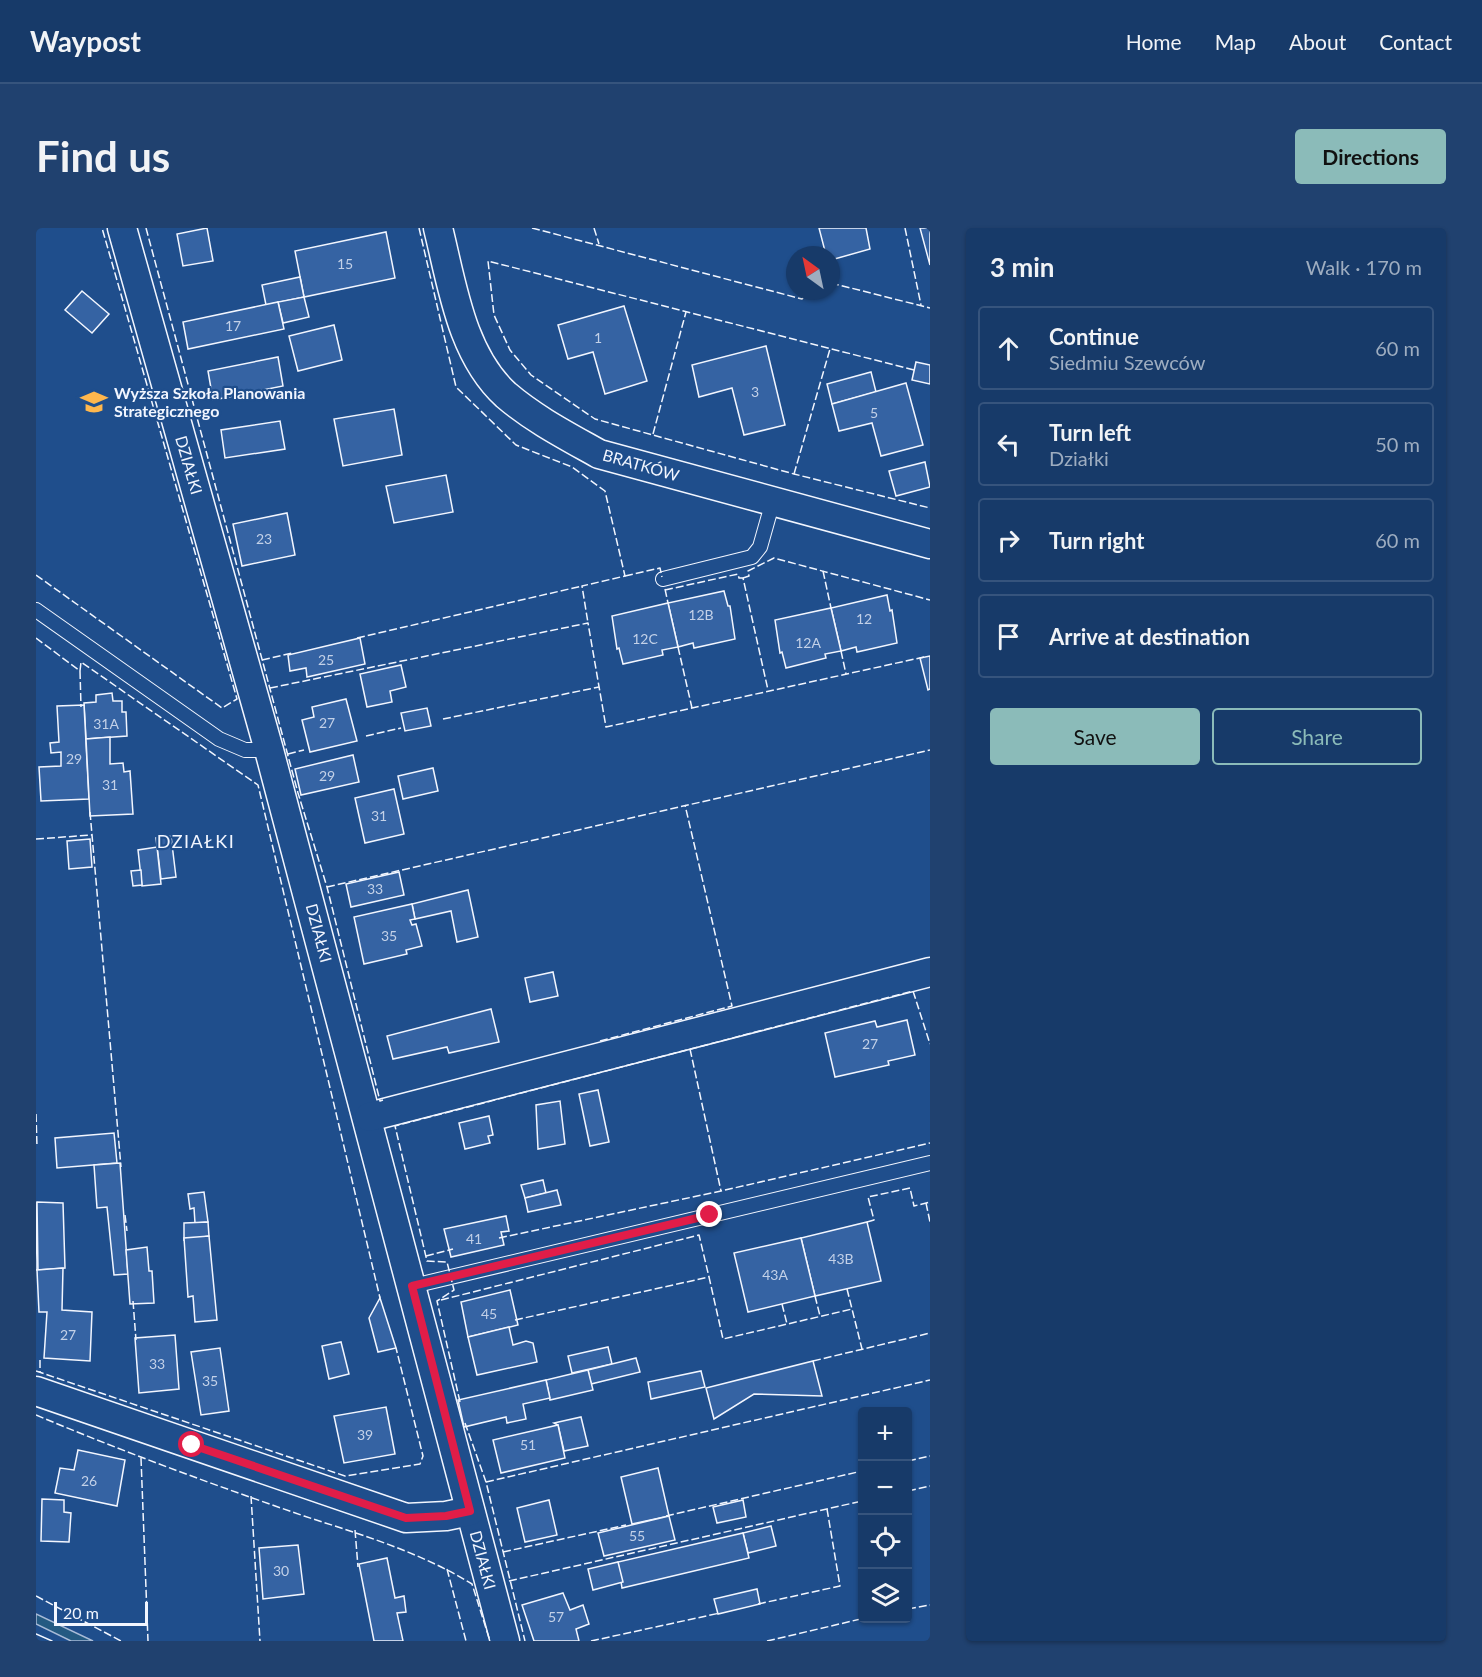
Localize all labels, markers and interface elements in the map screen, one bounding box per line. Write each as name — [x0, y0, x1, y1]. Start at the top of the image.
text: Waypost — [30, 24, 141, 58]
text: Home — [1126, 29, 1182, 54]
text: Map — [1215, 29, 1256, 54]
text: About — [1289, 29, 1346, 54]
text: Contact — [1379, 29, 1452, 54]
button: Directions — [1295, 129, 1446, 184]
text: Find us — [36, 131, 170, 181]
north arrow — [786, 246, 840, 300]
text: 3 min — [990, 251, 1054, 283]
house number: 15 — [337, 255, 353, 272]
text: Walk · 170 m — [1306, 255, 1422, 279]
house number: 17 — [225, 317, 241, 334]
text: Continue — [1049, 323, 1139, 350]
house number: 1 — [594, 329, 602, 346]
icon: ahead — [992, 332, 1025, 365]
text: 60 m — [1375, 336, 1420, 360]
text: Siedmiu Szewców — [1049, 350, 1206, 374]
place label: Wyższa Szkoła Planowania Strategicznego — [114, 383, 305, 420]
house number: 3 — [751, 383, 759, 400]
school or university icon: Wyższa Szkoła Planowania Strategicznego — [79, 387, 109, 417]
house number: 5 — [870, 404, 878, 421]
text: Turn left — [1049, 419, 1131, 446]
icon: left — [992, 428, 1025, 461]
text: 50 m — [1375, 432, 1420, 456]
street label: DZIAŁKI — [172, 433, 207, 496]
street label: BRATKÓW — [601, 445, 682, 485]
text: Działki — [1049, 446, 1109, 470]
icon: right — [992, 524, 1025, 557]
text: Turn right — [1049, 527, 1144, 554]
text: 60 m — [1375, 528, 1420, 552]
house number: 23 — [256, 530, 272, 547]
house number: 12B — [688, 606, 714, 623]
house number: 12 — [856, 610, 872, 627]
icon: arrive — [992, 620, 1025, 653]
text: Arrive at destination — [1049, 623, 1250, 650]
house number: 12C — [632, 630, 658, 647]
house number: 12A — [795, 634, 821, 651]
house number: 25 — [318, 651, 334, 668]
button: Save — [990, 708, 1200, 765]
button: Share — [1212, 708, 1422, 765]
house number: 27 — [319, 714, 335, 731]
house number: 31A — [93, 715, 119, 732]
house number: 29 — [66, 750, 82, 767]
house number: 29 — [319, 767, 335, 784]
house number: 31 — [102, 776, 118, 793]
house number: 31 — [371, 807, 387, 824]
district label: DZIAŁKI — [157, 830, 235, 852]
house number: 33 — [367, 880, 383, 897]
street label: DZIAŁKI — [302, 901, 336, 964]
house number: 35 — [381, 927, 397, 944]
house number: 27 — [862, 1035, 878, 1052]
route end — [696, 1201, 722, 1227]
house number: 41 — [466, 1230, 482, 1247]
house number: 43B — [828, 1250, 854, 1267]
house number: 43A — [762, 1266, 788, 1283]
house number: 45 — [481, 1305, 497, 1322]
house number: 27 — [60, 1326, 76, 1343]
house number: 33 — [149, 1355, 165, 1372]
house number: 35 — [202, 1372, 218, 1389]
map controls — [858, 1407, 912, 1623]
button: + — [858, 1407, 912, 1461]
house number: 39 — [357, 1426, 373, 1443]
route start — [178, 1431, 204, 1457]
house number: 51 — [520, 1436, 536, 1453]
button: − — [858, 1461, 912, 1515]
house number: 26 — [81, 1472, 97, 1489]
button: locate — [858, 1515, 912, 1569]
house number: 55 — [629, 1527, 645, 1544]
street label: DZIAŁKI — [466, 1528, 500, 1591]
house number: 30 — [273, 1562, 289, 1579]
button: layers — [858, 1569, 912, 1623]
scale bar — [54, 1599, 148, 1626]
text: 20 m — [63, 1603, 99, 1622]
house number: 57 — [548, 1608, 564, 1625]

